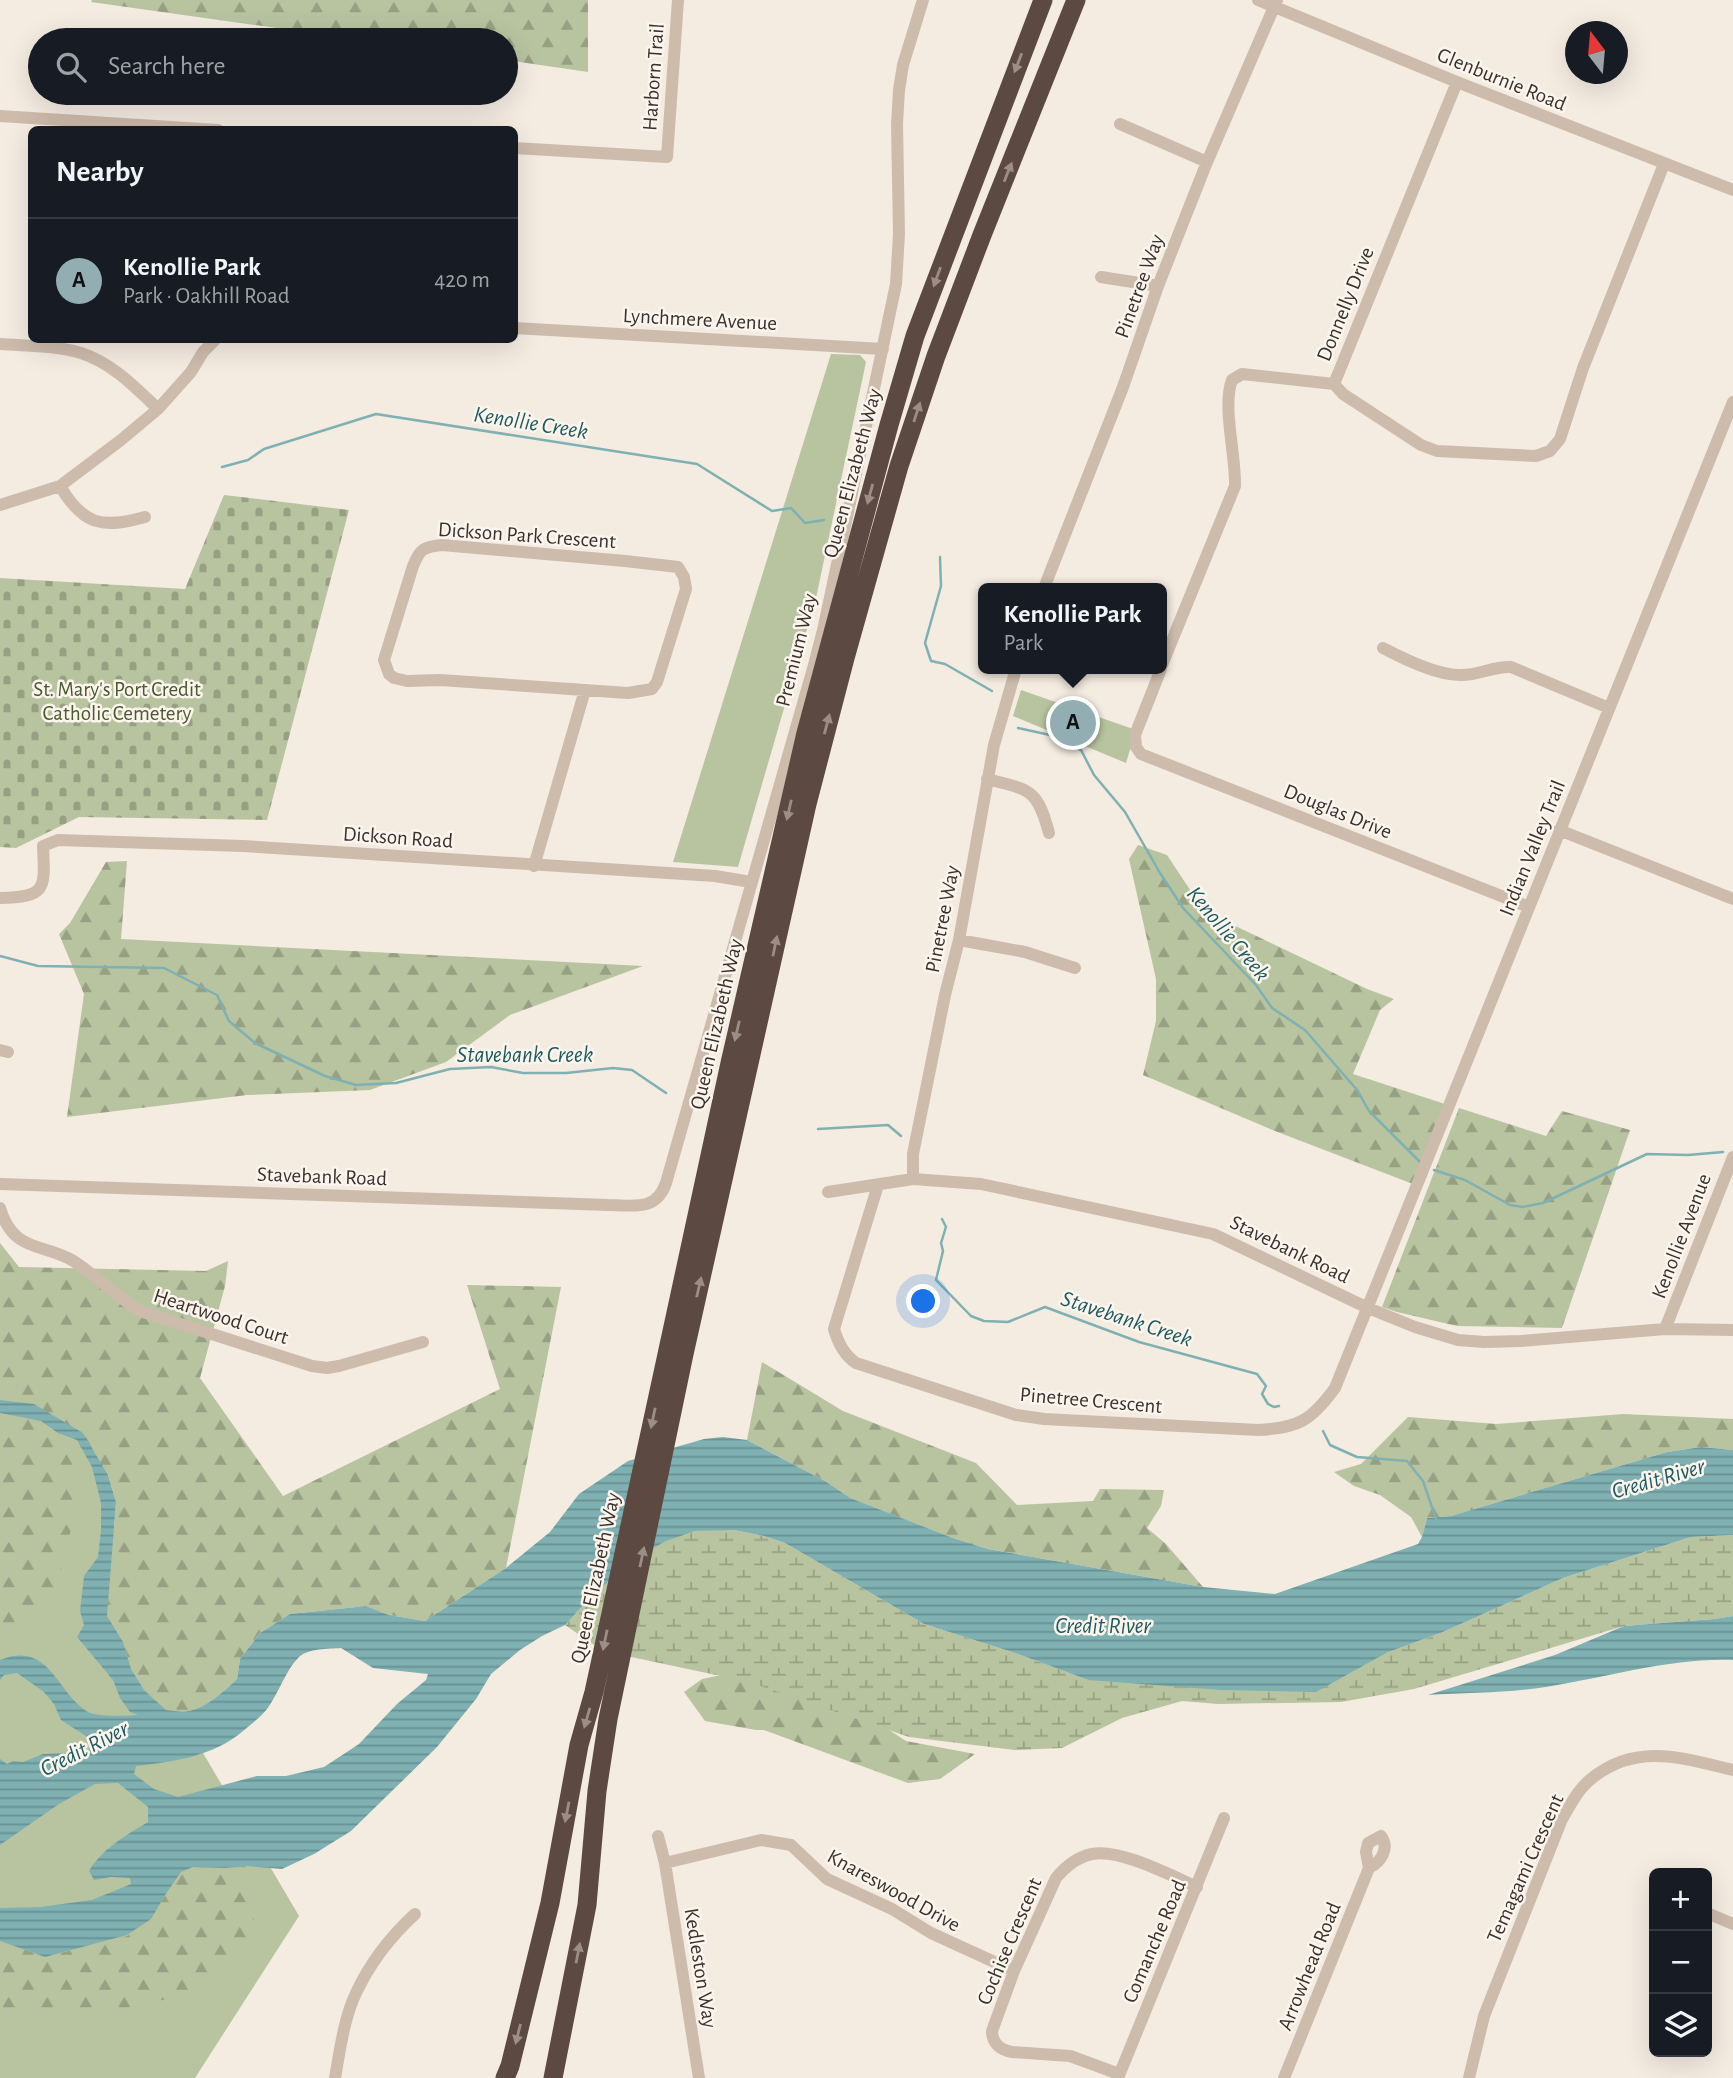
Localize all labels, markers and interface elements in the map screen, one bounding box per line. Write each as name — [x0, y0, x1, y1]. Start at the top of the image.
north arrow — [1565, 21, 1628, 84]
street label: Harborn Trail — [639, 23, 668, 131]
search box — [28, 28, 518, 105]
street label: Glenburnie Road — [1434, 44, 1569, 115]
icon: search — [52, 48, 90, 86]
text: Search here — [108, 53, 226, 79]
one-way arrow — [1012, 53, 1023, 74]
text: Nearby — [56, 157, 144, 187]
one-way arrow — [1003, 162, 1014, 183]
street label: Pinetree Way — [1111, 231, 1168, 341]
street label: Donnelly Drive — [1313, 244, 1378, 364]
text: Kenollie Park — [123, 254, 261, 280]
one-way arrow — [931, 267, 942, 288]
text: A — [72, 269, 86, 292]
text: 420 m — [434, 269, 490, 292]
text: Park · Oakhill Road — [123, 285, 290, 308]
street label: Lynchmere Avenue — [622, 305, 778, 334]
street label: Queen Elizabeth Way — [820, 386, 885, 560]
one-way arrow — [913, 401, 923, 422]
water label: Kenollie Creek — [472, 403, 590, 444]
one-way arrow — [864, 484, 875, 506]
street label: Dickson Park Crescent — [437, 519, 617, 552]
popup — [978, 583, 1167, 674]
street label: Premium Way — [772, 591, 821, 709]
text: Kenollie Park — [1004, 601, 1141, 627]
text: Park — [1004, 632, 1043, 655]
park label: St. Mary's Port Credit Catholic Cemetery — [33, 679, 201, 724]
pin: A — [1050, 697, 1096, 749]
one-way arrow — [822, 713, 833, 735]
street label: Indian Valley Trail — [1496, 777, 1569, 919]
street label: Douglas Drive — [1281, 780, 1395, 843]
one-way arrow — [783, 799, 794, 821]
street label: Dickson Road — [342, 823, 454, 852]
street label: Pinetree Way — [922, 864, 963, 975]
water label: Kenollie Creek — [1182, 882, 1274, 986]
one-way arrow — [769, 935, 780, 957]
street label: Queen Elizabeth Way — [687, 937, 746, 1111]
one-way arrow — [731, 1020, 742, 1042]
water label: Stavebank Creek — [457, 1044, 594, 1067]
street label: Stavebank Road — [257, 1164, 388, 1189]
street label: Kenollie Avenue — [1648, 1171, 1715, 1301]
street label: Stavebank Road — [1227, 1211, 1353, 1287]
one-way arrow — [694, 1276, 705, 1298]
your location — [906, 1284, 940, 1318]
street label: Heartwood Court — [151, 1285, 291, 1348]
water label: Stavebank Creek — [1058, 1287, 1195, 1352]
street label: Pinetree Crescent — [1019, 1384, 1163, 1417]
one-way arrow — [647, 1407, 658, 1429]
water label: Credit River — [1609, 1455, 1708, 1504]
street label: Queen Elizabeth Way — [567, 1491, 624, 1665]
one-way arrow — [636, 1546, 647, 1568]
water label: Credit River — [1055, 1615, 1151, 1638]
one-way arrow — [600, 1629, 611, 1651]
one-way arrow — [581, 1708, 591, 1729]
water label: Credit River — [37, 1717, 133, 1781]
street label: Temagami Crescent — [1483, 1791, 1568, 1946]
one-way arrow — [561, 1801, 572, 1823]
street label: Knareswood Drive — [824, 1845, 964, 1936]
map controls — [1649, 1868, 1712, 2057]
button: + — [1649, 1868, 1712, 1931]
street label: Cochise Crescent — [973, 1874, 1046, 2008]
street label: Comanche Road — [1119, 1876, 1190, 2006]
street label: Arrowhead Road — [1274, 1899, 1345, 2033]
street label: Kedleston Way — [681, 1907, 720, 2030]
button: − — [1649, 1931, 1712, 1994]
one-way arrow — [573, 1942, 584, 1964]
button: layers — [1649, 1994, 1712, 2057]
one-way arrow — [512, 2023, 523, 2045]

